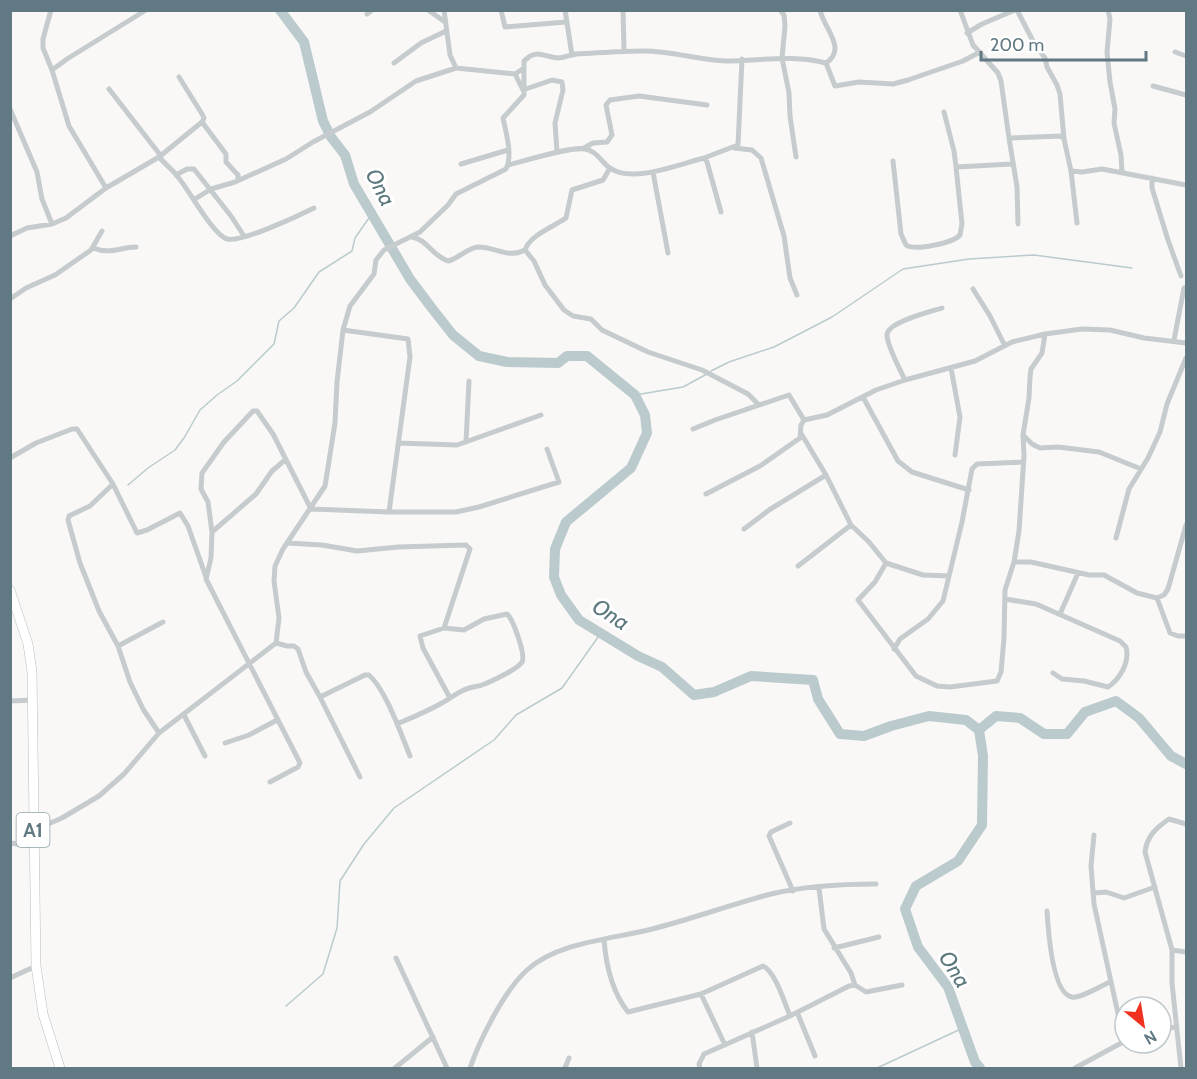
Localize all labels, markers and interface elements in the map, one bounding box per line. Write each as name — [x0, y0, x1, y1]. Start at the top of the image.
scale bar — [981, 24, 1146, 62]
text: 200 m — [990, 34, 1044, 56]
water label: Ona — [360, 164, 401, 211]
water label: Ona — [587, 593, 634, 636]
road number: A1 — [16, 813, 50, 847]
water label: Ona — [933, 946, 976, 993]
north arrow — [1113, 995, 1173, 1055]
text: N — [1141, 1027, 1160, 1049]

